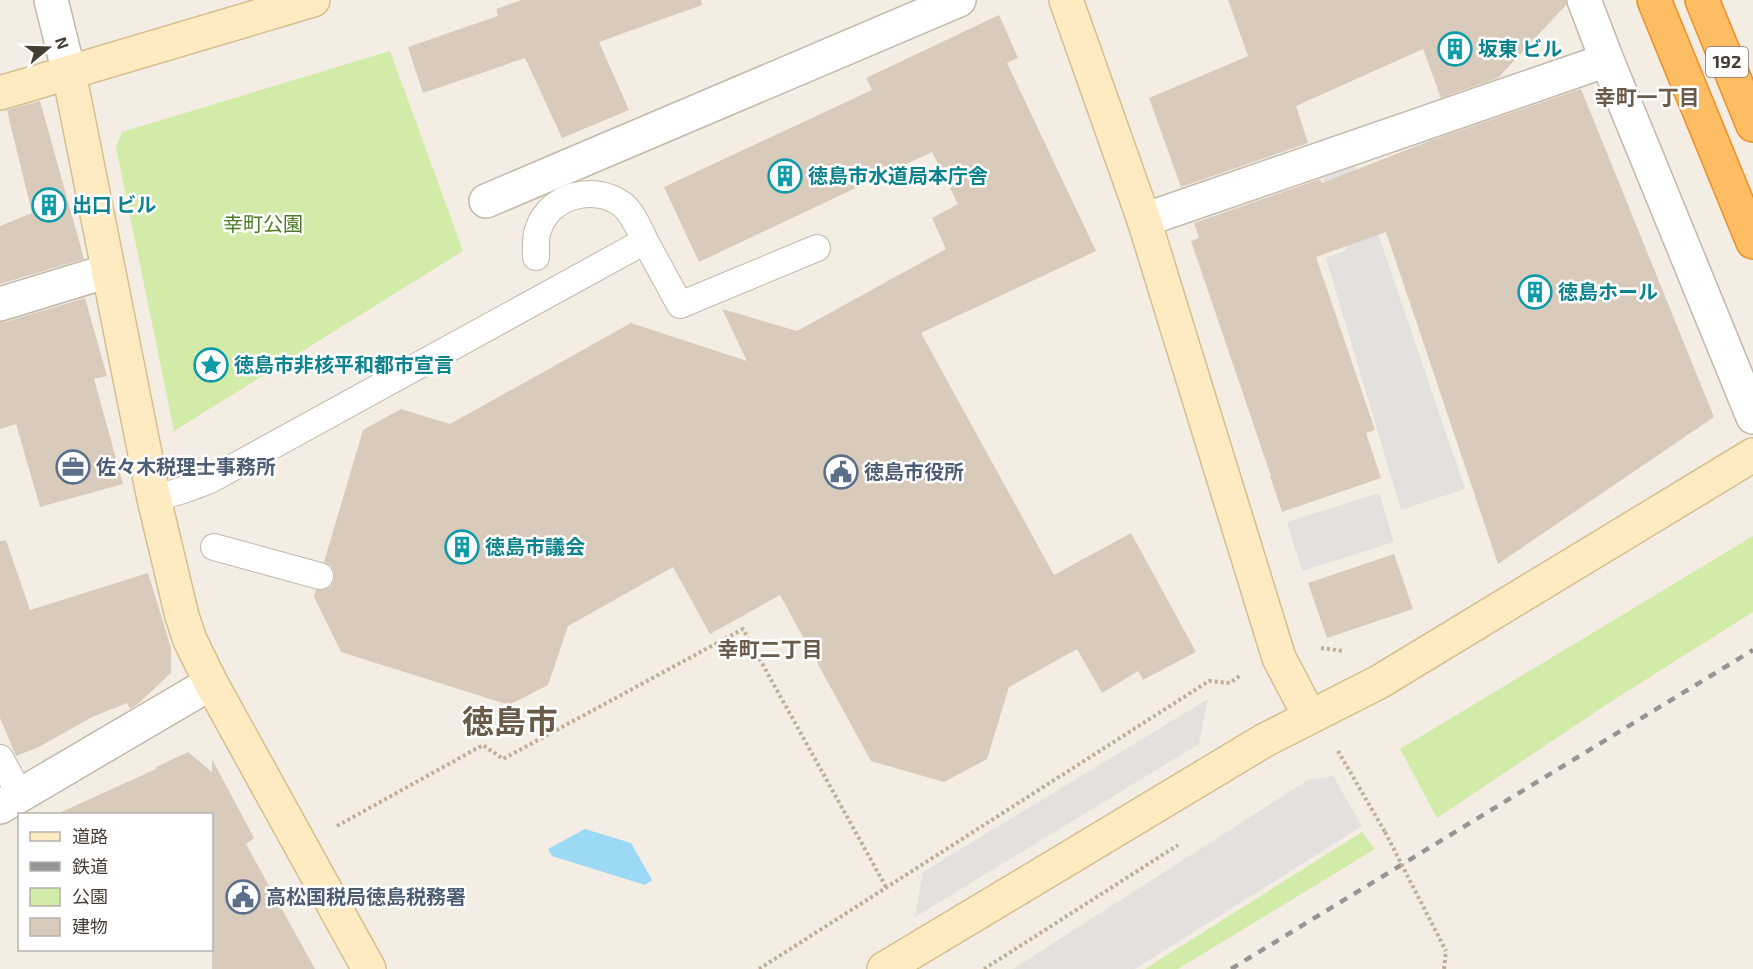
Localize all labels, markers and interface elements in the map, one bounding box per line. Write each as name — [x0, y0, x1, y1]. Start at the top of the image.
north arrow — [18, 18, 78, 78]
building icon: 坂東 ビル — [1437, 31, 1473, 67]
text: N — [52, 34, 74, 52]
place label: 坂東 ビル — [1478, 36, 1562, 60]
road number: 192 — [1706, 47, 1748, 77]
district label: 幸町一丁目 — [1595, 84, 1700, 109]
building icon: 徳島市水道局本庁舎 — [767, 158, 803, 194]
place label: 徳島市水道局本庁舎 — [808, 163, 988, 187]
building icon: 出口 ビル — [31, 187, 67, 223]
place label: 出口 ビル — [72, 192, 156, 216]
park label: 幸町公園 — [223, 211, 303, 235]
building icon: 徳島ホール — [1517, 274, 1553, 310]
place label: 徳島ホール — [1558, 279, 1658, 303]
place icon: 徳島市非核平和都市宣言 — [193, 347, 229, 383]
place label: 徳島市非核平和都市宣言 — [234, 352, 454, 376]
office icon: 佐々木税理士事務所 — [55, 449, 91, 485]
place label: 佐々木税理士事務所 — [96, 454, 276, 478]
public building icon: 徳島市役所 — [823, 454, 859, 490]
place label: 徳島市役所 — [864, 459, 964, 483]
building icon: 徳島市議会 — [444, 529, 480, 565]
place label: 徳島市議会 — [485, 534, 585, 558]
district label: 幸町二丁目 — [718, 636, 823, 661]
district label: 徳島市 — [462, 701, 558, 739]
legend — [18, 813, 213, 951]
text: 道路 — [72, 825, 108, 847]
text: 鉄道 — [72, 855, 108, 877]
public building icon: 高松国税局徳島税務署 — [225, 879, 261, 915]
place label: 高松国税局徳島税務署 — [266, 884, 466, 908]
text: 公園 — [72, 885, 108, 907]
text: 建物 — [72, 915, 108, 937]

